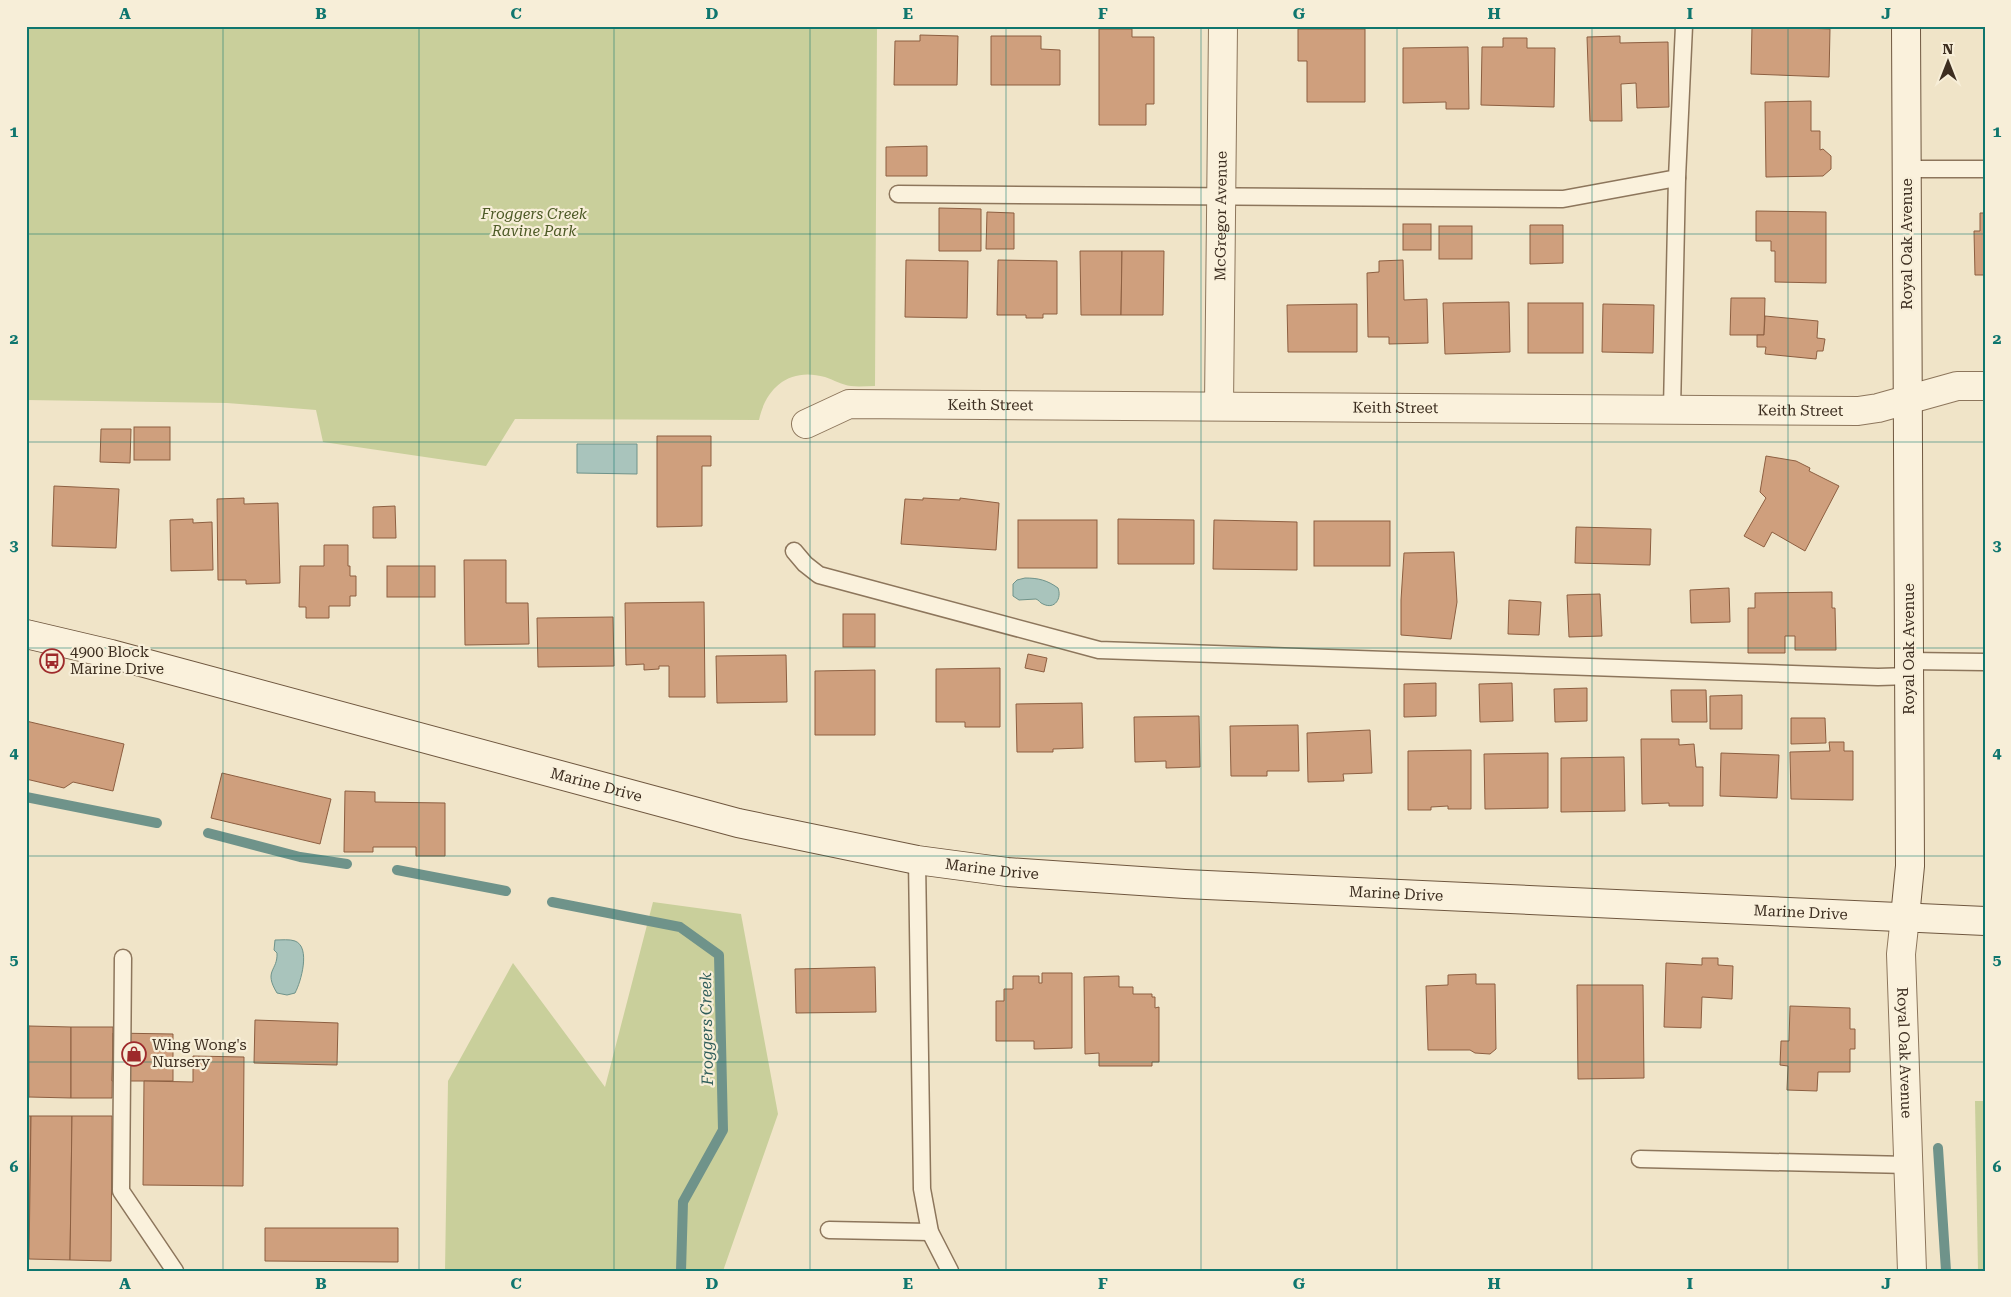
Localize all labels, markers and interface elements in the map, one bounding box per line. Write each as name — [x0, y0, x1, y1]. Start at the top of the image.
text: A — [119, 4, 131, 23]
text: B — [315, 4, 327, 23]
text: C — [510, 4, 522, 23]
text: D — [706, 4, 719, 23]
text: E — [903, 4, 913, 23]
text: F — [1098, 4, 1108, 23]
text: G — [1293, 4, 1306, 23]
text: H — [1487, 4, 1501, 23]
text: I — [1687, 4, 1693, 23]
text: J — [1881, 4, 1891, 23]
north arrow — [1924, 38, 1974, 88]
text: N — [1943, 41, 1954, 57]
text: 1 — [10, 122, 19, 141]
text: 1 — [1993, 122, 2002, 141]
street label: McGregor Avenue — [1211, 151, 1231, 281]
street label: Royal Oak Avenue — [1898, 178, 1916, 310]
park label: Froggers Creek Ravine Park — [480, 205, 588, 240]
text: 2 — [10, 329, 19, 348]
text: 2 — [1993, 329, 2002, 348]
street label: Keith Street — [948, 396, 1034, 414]
street label: Keith Street — [1353, 398, 1439, 417]
street label: Keith Street — [1758, 401, 1844, 420]
text: 3 — [10, 536, 19, 555]
text: 3 — [1993, 536, 2002, 555]
street label: Royal Oak Avenue — [1900, 583, 1918, 715]
place label: 4900 Block Marine Drive — [70, 643, 164, 678]
bus stop icon: 4900 Block Marine Drive — [39, 648, 65, 674]
text: 4 — [10, 743, 19, 762]
text: 4 — [1993, 743, 2002, 762]
street label: Marine Drive — [549, 764, 644, 806]
street label: Marine Drive — [944, 855, 1039, 883]
street label: Marine Drive — [1349, 883, 1444, 905]
street label: Marine Drive — [1753, 901, 1848, 924]
text: 5 — [10, 950, 19, 969]
text: 5 — [1993, 950, 2002, 969]
water label: Froggers Creek — [696, 972, 717, 1087]
street label: Royal Oak Avenue — [1893, 987, 1916, 1119]
place label: Wing Wong's Nursery — [152, 1036, 247, 1071]
shop icon: Wing Wong's Nursery — [121, 1041, 147, 1067]
text: 6 — [10, 1157, 19, 1176]
text: 6 — [1993, 1157, 2002, 1176]
text: A — [119, 1274, 131, 1293]
text: B — [315, 1274, 327, 1293]
text: C — [510, 1274, 522, 1293]
text: D — [706, 1274, 719, 1293]
text: E — [903, 1274, 913, 1293]
text: F — [1098, 1274, 1108, 1293]
text: G — [1293, 1274, 1306, 1293]
text: H — [1487, 1274, 1501, 1293]
text: I — [1687, 1274, 1693, 1293]
text: J — [1881, 1274, 1891, 1293]

